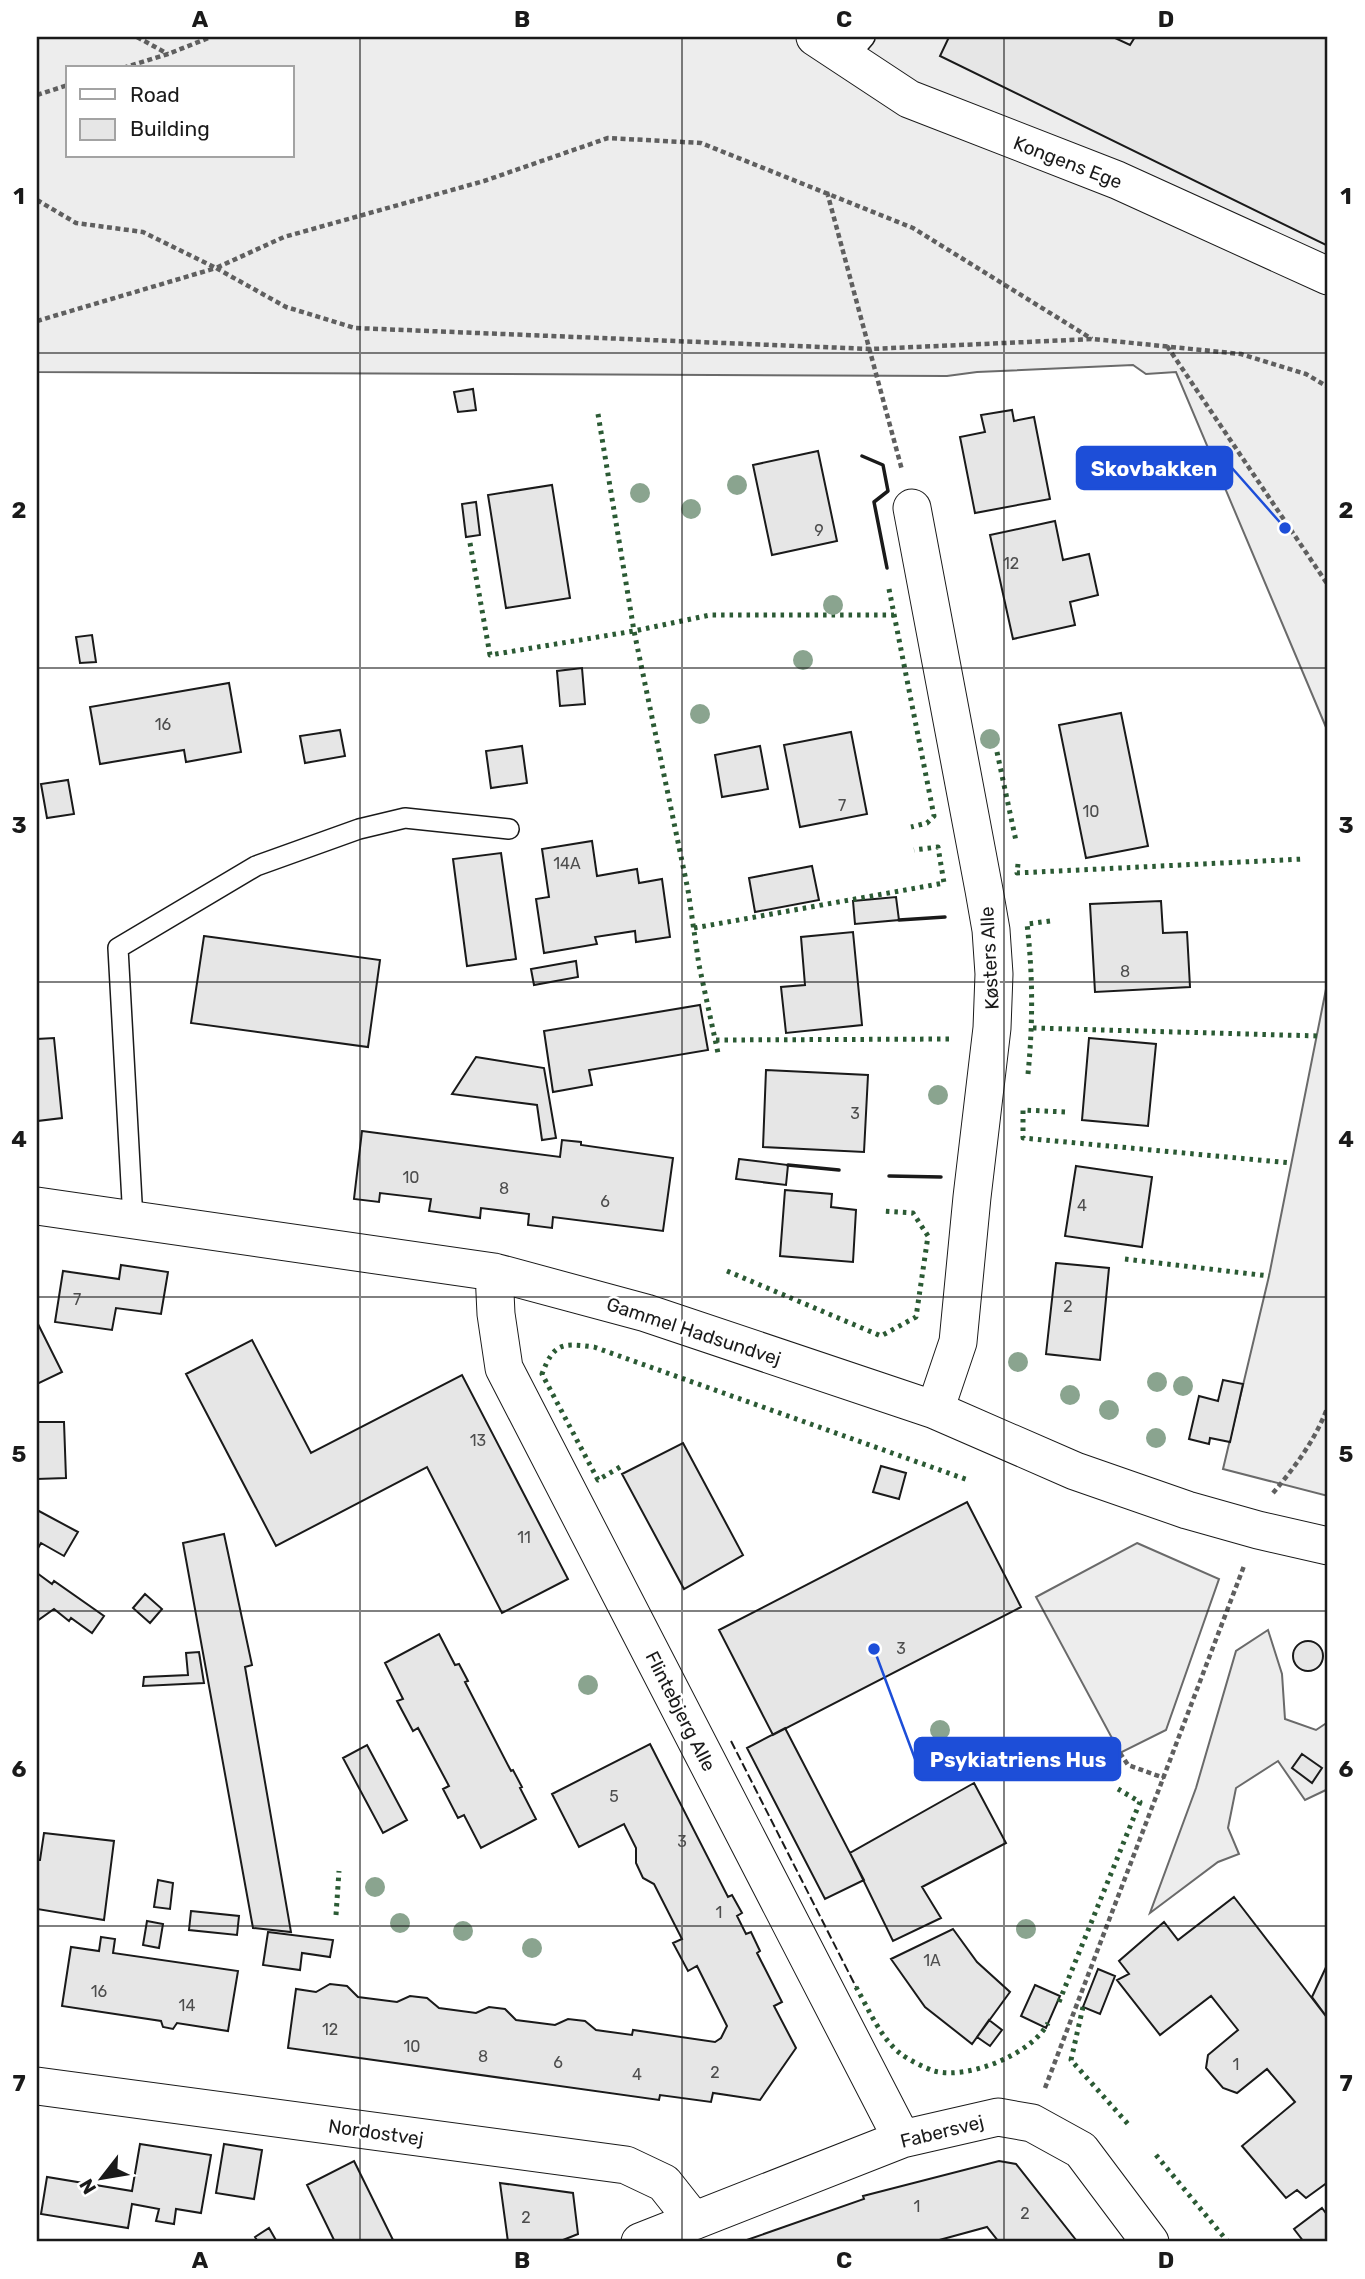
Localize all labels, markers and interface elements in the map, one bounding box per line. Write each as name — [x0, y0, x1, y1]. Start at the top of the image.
text: A — [192, 5, 209, 33]
text: B — [514, 5, 530, 33]
text: C — [836, 5, 852, 33]
text: D — [1158, 5, 1174, 33]
legend — [66, 66, 294, 158]
text: Road — [130, 82, 180, 107]
text: Building — [130, 116, 210, 141]
street label: Kongens Ege — [1010, 131, 1125, 194]
text: 1 — [13, 182, 25, 210]
text: 1 — [1340, 182, 1352, 210]
callout: Skovbakken — [1077, 447, 1232, 489]
text: Skovbakken — [1091, 456, 1217, 481]
text: 2 — [12, 496, 26, 524]
text: 2 — [1339, 496, 1353, 524]
house number: 9 — [814, 521, 824, 540]
house number: 12 — [1003, 554, 1019, 573]
house number: 16 — [155, 715, 172, 734]
house number: 7 — [838, 796, 846, 815]
house number: 10 — [1082, 802, 1100, 821]
text: 3 — [11, 811, 27, 839]
text: 3 — [1338, 811, 1354, 839]
house number: 14A — [553, 854, 581, 873]
street label: Køsters Alle — [975, 906, 1004, 1010]
house number: 8 — [1120, 962, 1130, 981]
house number: 3 — [850, 1104, 860, 1123]
text: 4 — [11, 1125, 27, 1153]
text: 4 — [1338, 1125, 1354, 1153]
house number: 10 — [402, 1168, 420, 1187]
house number: 8 — [499, 1179, 509, 1198]
house number: 6 — [600, 1192, 610, 1211]
house number: 4 — [1077, 1196, 1087, 1215]
house number: 7 — [73, 1290, 81, 1309]
street label: Gammel Hadsundvej — [604, 1292, 784, 1371]
house number: 2 — [1063, 1297, 1073, 1316]
house number: 13 — [470, 1431, 486, 1450]
text: 5 — [12, 1440, 27, 1468]
text: 5 — [1339, 1440, 1354, 1468]
house number: 11 — [517, 1528, 531, 1547]
house number: 3 — [896, 1639, 906, 1658]
street label: Flintebjerg Alle — [640, 1647, 721, 1775]
callout: Psykiatriens Hus — [915, 1738, 1120, 1780]
text: Psykiatriens Hus — [930, 1747, 1106, 1772]
text: 6 — [12, 1755, 27, 1783]
text: 6 — [1339, 1755, 1354, 1783]
house number: 5 — [609, 1787, 619, 1806]
house number: 3 — [677, 1832, 687, 1851]
house number: 1 — [716, 1903, 722, 1922]
house number: 1A — [923, 1951, 941, 1970]
house number: 16 — [91, 1982, 108, 2001]
house number: 14 — [179, 1996, 195, 2015]
house number: 12 — [322, 2020, 338, 2039]
house number: 10 — [403, 2037, 421, 2056]
house number: 8 — [478, 2047, 488, 2066]
house number: 6 — [553, 2053, 563, 2072]
house number: 1 — [1233, 2055, 1239, 2074]
house number: 2 — [710, 2063, 720, 2082]
house number: 4 — [632, 2065, 642, 2084]
text: 7 — [12, 2069, 26, 2097]
text: 7 — [1339, 2069, 1353, 2097]
street label: Fabersvej — [898, 2110, 986, 2153]
street label: Nordostvej — [327, 2114, 425, 2151]
north arrow — [66, 2142, 136, 2212]
text: N — [74, 2175, 101, 2198]
house number: 1 — [914, 2197, 920, 2216]
house number: 2 — [1020, 2204, 1030, 2223]
house number: 2 — [521, 2208, 531, 2227]
text: A — [192, 2246, 209, 2274]
text: B — [514, 2246, 530, 2274]
text: C — [836, 2246, 852, 2274]
text: D — [1158, 2246, 1174, 2274]

